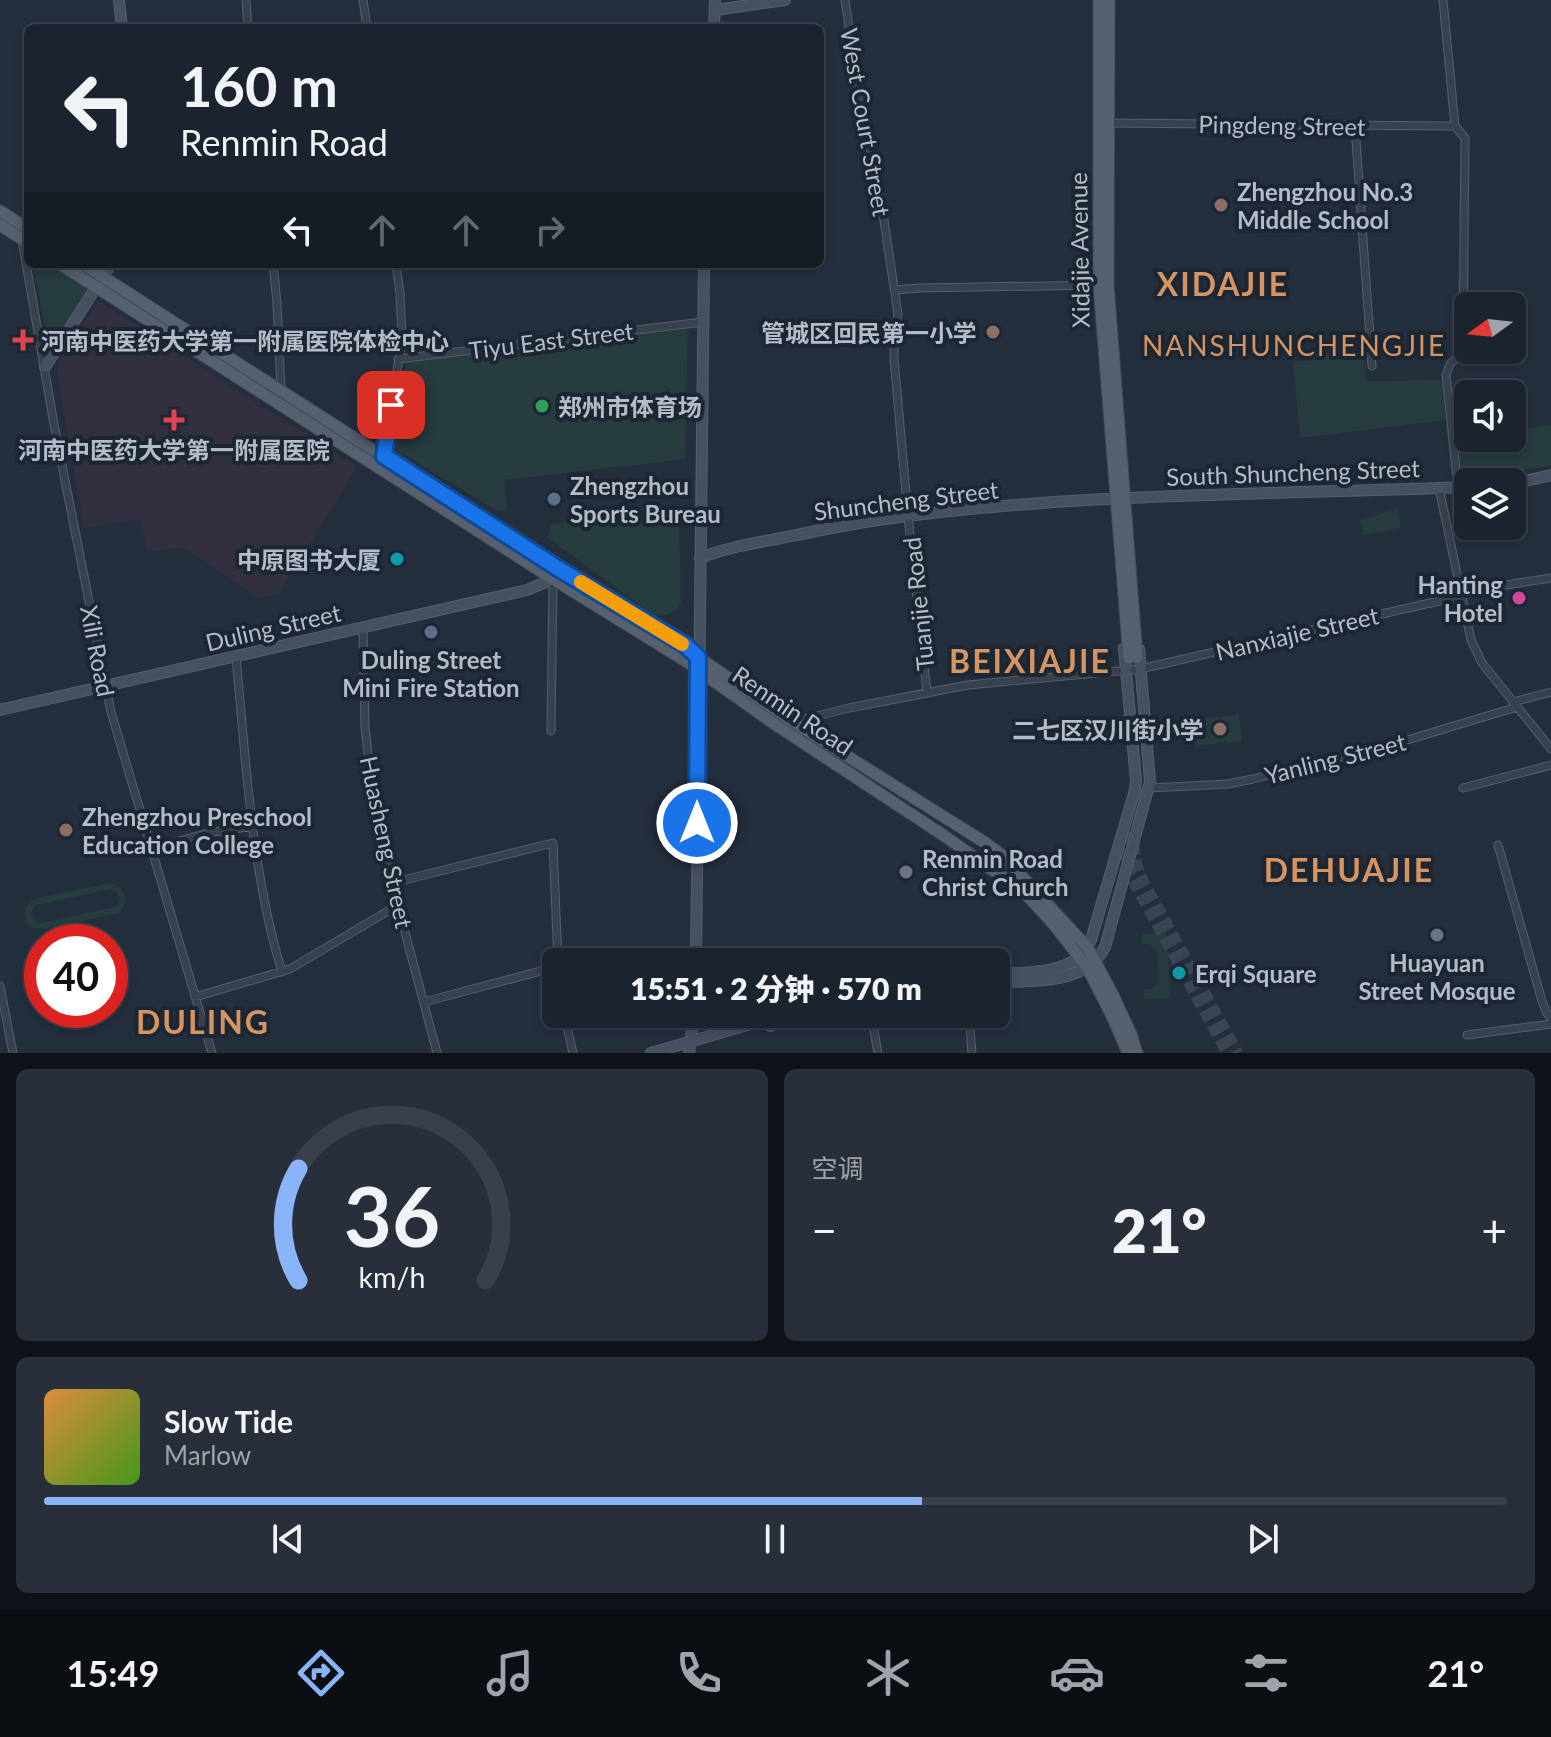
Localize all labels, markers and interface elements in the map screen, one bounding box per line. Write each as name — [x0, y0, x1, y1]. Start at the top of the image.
street label: West Court Street — [835, 26, 897, 219]
text: 160 m — [180, 52, 338, 119]
icon: left — [48, 56, 152, 160]
street label: Pingdeng Street — [1198, 109, 1366, 141]
text: Renmin Road — [180, 120, 388, 164]
street label: Xidajie Avenue — [1063, 172, 1095, 328]
place label: Zhengzhou No.3 Middle School — [1237, 177, 1413, 234]
marker: Zhengzhou No.3 Middle School — [1212, 196, 1230, 214]
icon: left — [276, 208, 320, 252]
icon: ahead — [360, 208, 404, 252]
icon: ahead — [444, 208, 488, 252]
icon: right — [528, 208, 572, 252]
district label: XIDAJIE — [1157, 264, 1289, 303]
north arrow — [1454, 292, 1526, 364]
map controls — [1454, 292, 1526, 540]
street label: Tiyu East Street — [467, 315, 635, 364]
place label: 管城区回民第一小学 — [761, 318, 977, 347]
marker: 管城区回民第一小学 — [984, 323, 1002, 341]
place label: 河南中医药大学第一附属医院体检中心 — [41, 326, 449, 355]
district label: NANSHUNCHENGJIE — [1142, 328, 1446, 362]
marker: 河南中医药大学第一附属医院体检中心 — [12, 329, 34, 351]
pin — [357, 371, 425, 439]
button: sound — [1454, 380, 1526, 452]
icon: arrive — [369, 383, 413, 427]
place label: 郑州市体育场 — [558, 392, 702, 421]
marker: 郑州市体育场 — [533, 397, 551, 415]
marker: 河南中医药大学第一附属医院 — [163, 409, 185, 431]
place label: 河南中医药大学第一附属医院 — [18, 435, 330, 464]
street label: South Shuncheng Street — [1166, 453, 1421, 491]
button: layers — [1454, 468, 1526, 540]
place label: Zhengzhou Sports Bureau — [570, 471, 721, 528]
street label: Shuncheng Street — [812, 474, 1000, 526]
marker: Zhengzhou Sports Bureau — [545, 490, 563, 508]
street label: Tuanjie Road — [897, 536, 939, 672]
place label: 中原图书大厦 — [237, 545, 381, 574]
marker: 中原图书大厦 — [388, 550, 406, 568]
place label: Hanting Hotel — [1418, 570, 1503, 627]
marker: Hanting Hotel — [1510, 589, 1528, 607]
street label: Duling Street — [202, 597, 344, 657]
street label: Nanxiajie Street — [1213, 600, 1382, 666]
street label: Xili Road — [75, 603, 121, 699]
marker: Duling Street Mini Fire Station — [422, 623, 440, 641]
district label: BEIXIAJIE — [949, 641, 1111, 680]
place label: Duling Street Mini Fire Station — [342, 645, 520, 702]
street label: Renmin Road — [727, 659, 859, 761]
place label: 二七区汉川街小学 — [1012, 715, 1204, 744]
marker: 二七区汉川街小学 — [1211, 720, 1229, 738]
street label: Yanling Street — [1262, 726, 1409, 790]
street label: Huasheng Street — [355, 753, 419, 931]
position arrow — [655, 781, 739, 865]
place label: Zhengzhou Preschool Education College — [82, 802, 312, 859]
marker: Zhengzhou Preschool Education College — [57, 821, 75, 839]
place label: Renmin Road Christ Church — [922, 844, 1068, 901]
district label: DEHUAJIE — [1264, 850, 1434, 889]
marker: Renmin Road Christ Church — [897, 863, 915, 881]
speed limit sign: 40 — [24, 924, 128, 1028]
marker: Huayuan Street Mosque — [1428, 926, 1446, 944]
place label: Huayuan Street Mosque — [1358, 948, 1516, 1005]
place label: Erqi Square — [1195, 959, 1317, 988]
marker: Erqi Square — [1170, 964, 1188, 982]
text: 15:51 · 2 分钟 · 570 m — [630, 970, 922, 1006]
district label: DULING — [136, 1002, 270, 1041]
text: 空调 — [812, 1152, 864, 1184]
text: 36 — [344, 1165, 440, 1265]
text: 21° — [1112, 1194, 1207, 1266]
text: − — [812, 1204, 837, 1256]
text: + — [1481, 1204, 1507, 1256]
text: km/h — [358, 1260, 425, 1294]
text: Slow Tide — [164, 1403, 293, 1439]
text: Marlow — [164, 1439, 251, 1471]
icon: previous — [266, 1517, 310, 1561]
icon: pause — [753, 1517, 797, 1561]
icon: next — [1241, 1517, 1285, 1561]
icon: directions — [293, 1645, 349, 1701]
icon: music — [482, 1645, 538, 1701]
icon: phone — [671, 1645, 727, 1701]
icon: climate — [860, 1645, 916, 1701]
icon: car — [1049, 1645, 1105, 1701]
icon: filters — [1238, 1645, 1294, 1701]
text: 15:49 — [67, 1651, 159, 1695]
text: 21° — [1428, 1651, 1484, 1695]

